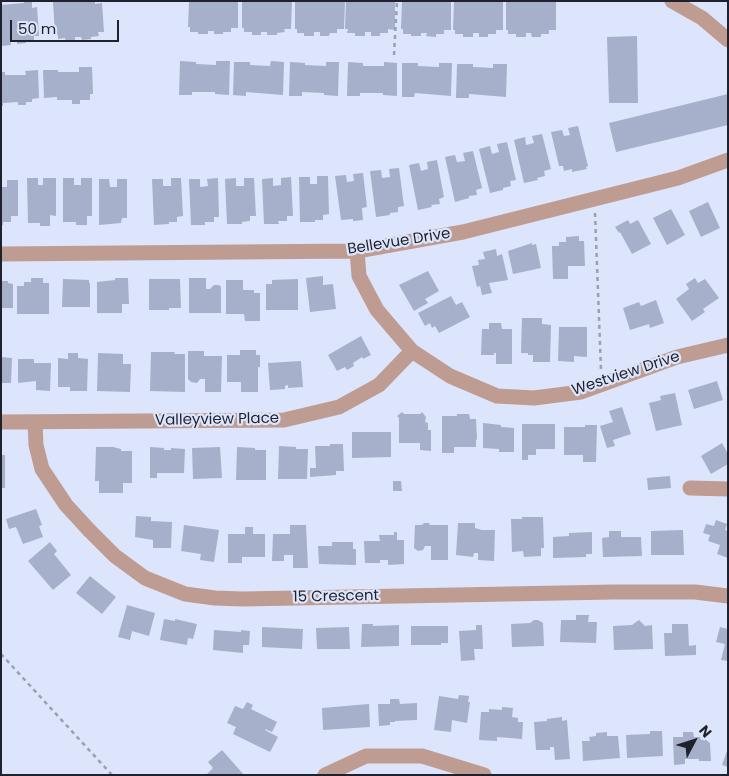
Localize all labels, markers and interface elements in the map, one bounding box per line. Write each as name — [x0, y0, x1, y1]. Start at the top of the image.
scale bar — [12, 10, 121, 42]
text: 50 m — [18, 18, 56, 39]
street label: Bellevue Drive — [346, 225, 452, 259]
street label: Westview Drive — [570, 348, 682, 400]
street label: Valleyview Place — [155, 410, 279, 430]
street label: 15 Crescent — [293, 587, 379, 607]
north arrow — [669, 716, 719, 766]
text: N — [694, 721, 717, 742]

